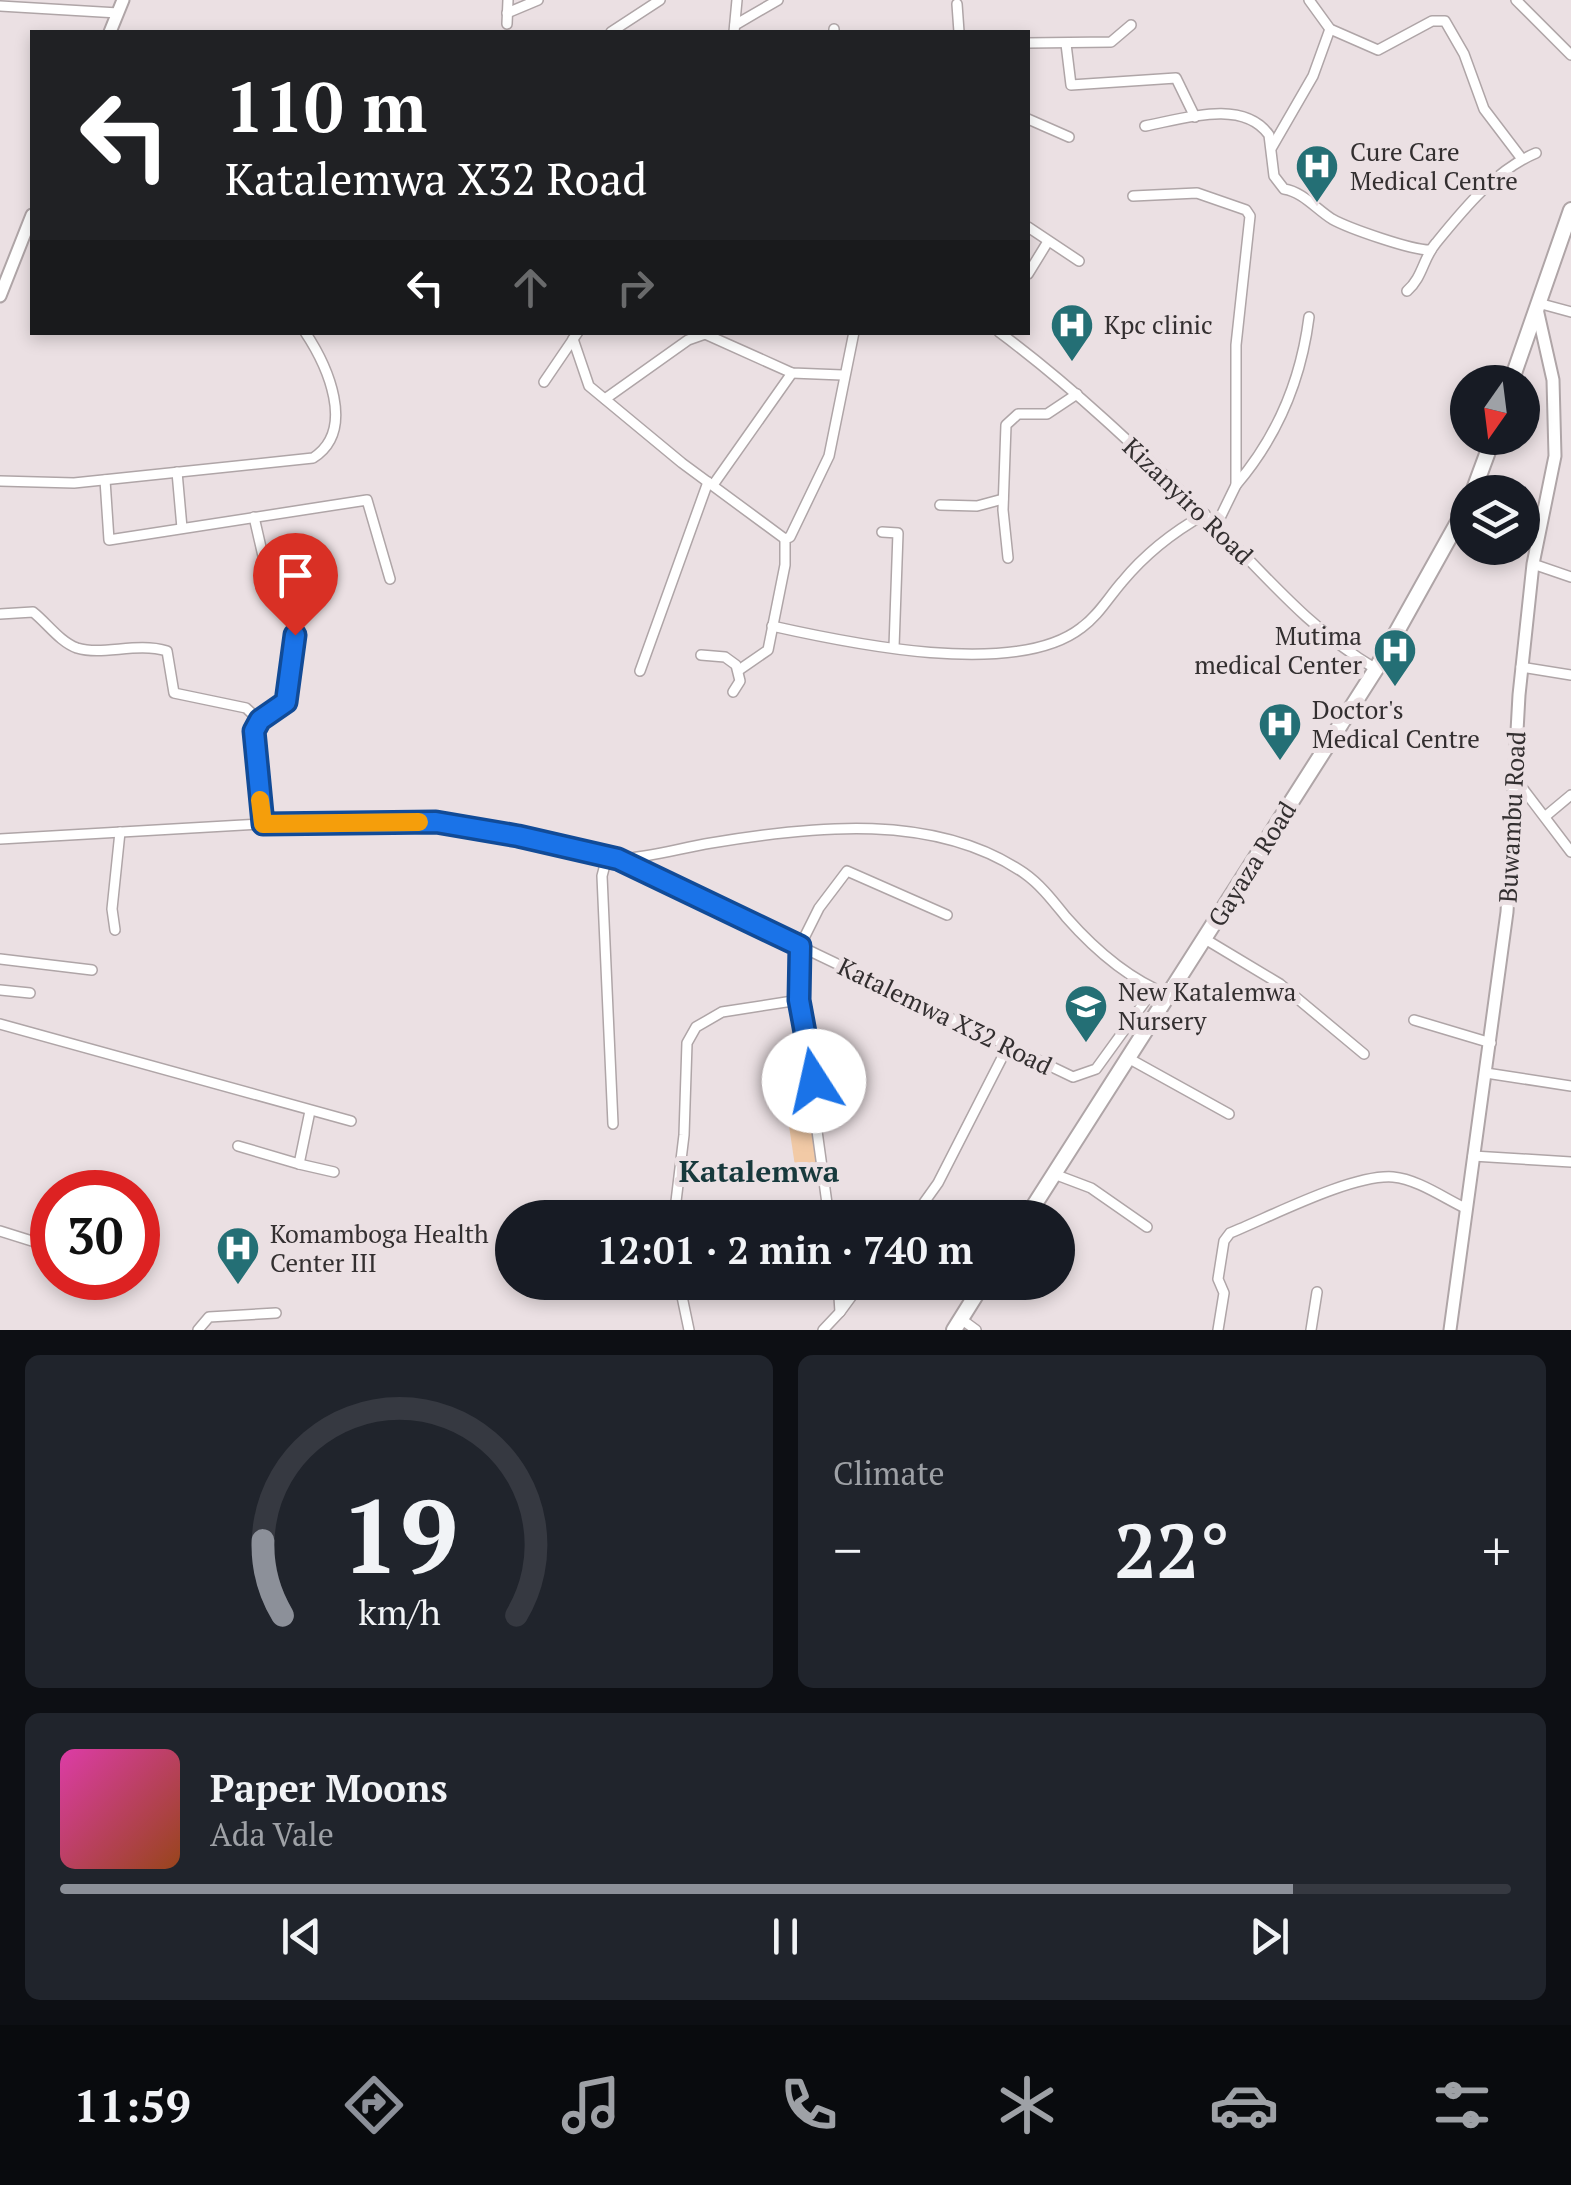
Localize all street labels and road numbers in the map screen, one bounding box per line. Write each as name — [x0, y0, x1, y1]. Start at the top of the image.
street label: Kizanyiro Road — [1116, 430, 1261, 571]
street label: Buwambu Road — [1491, 730, 1532, 904]
street label: Gayaza Road — [1200, 795, 1303, 933]
street label: Katalemwa X32 Road — [833, 949, 1058, 1082]

